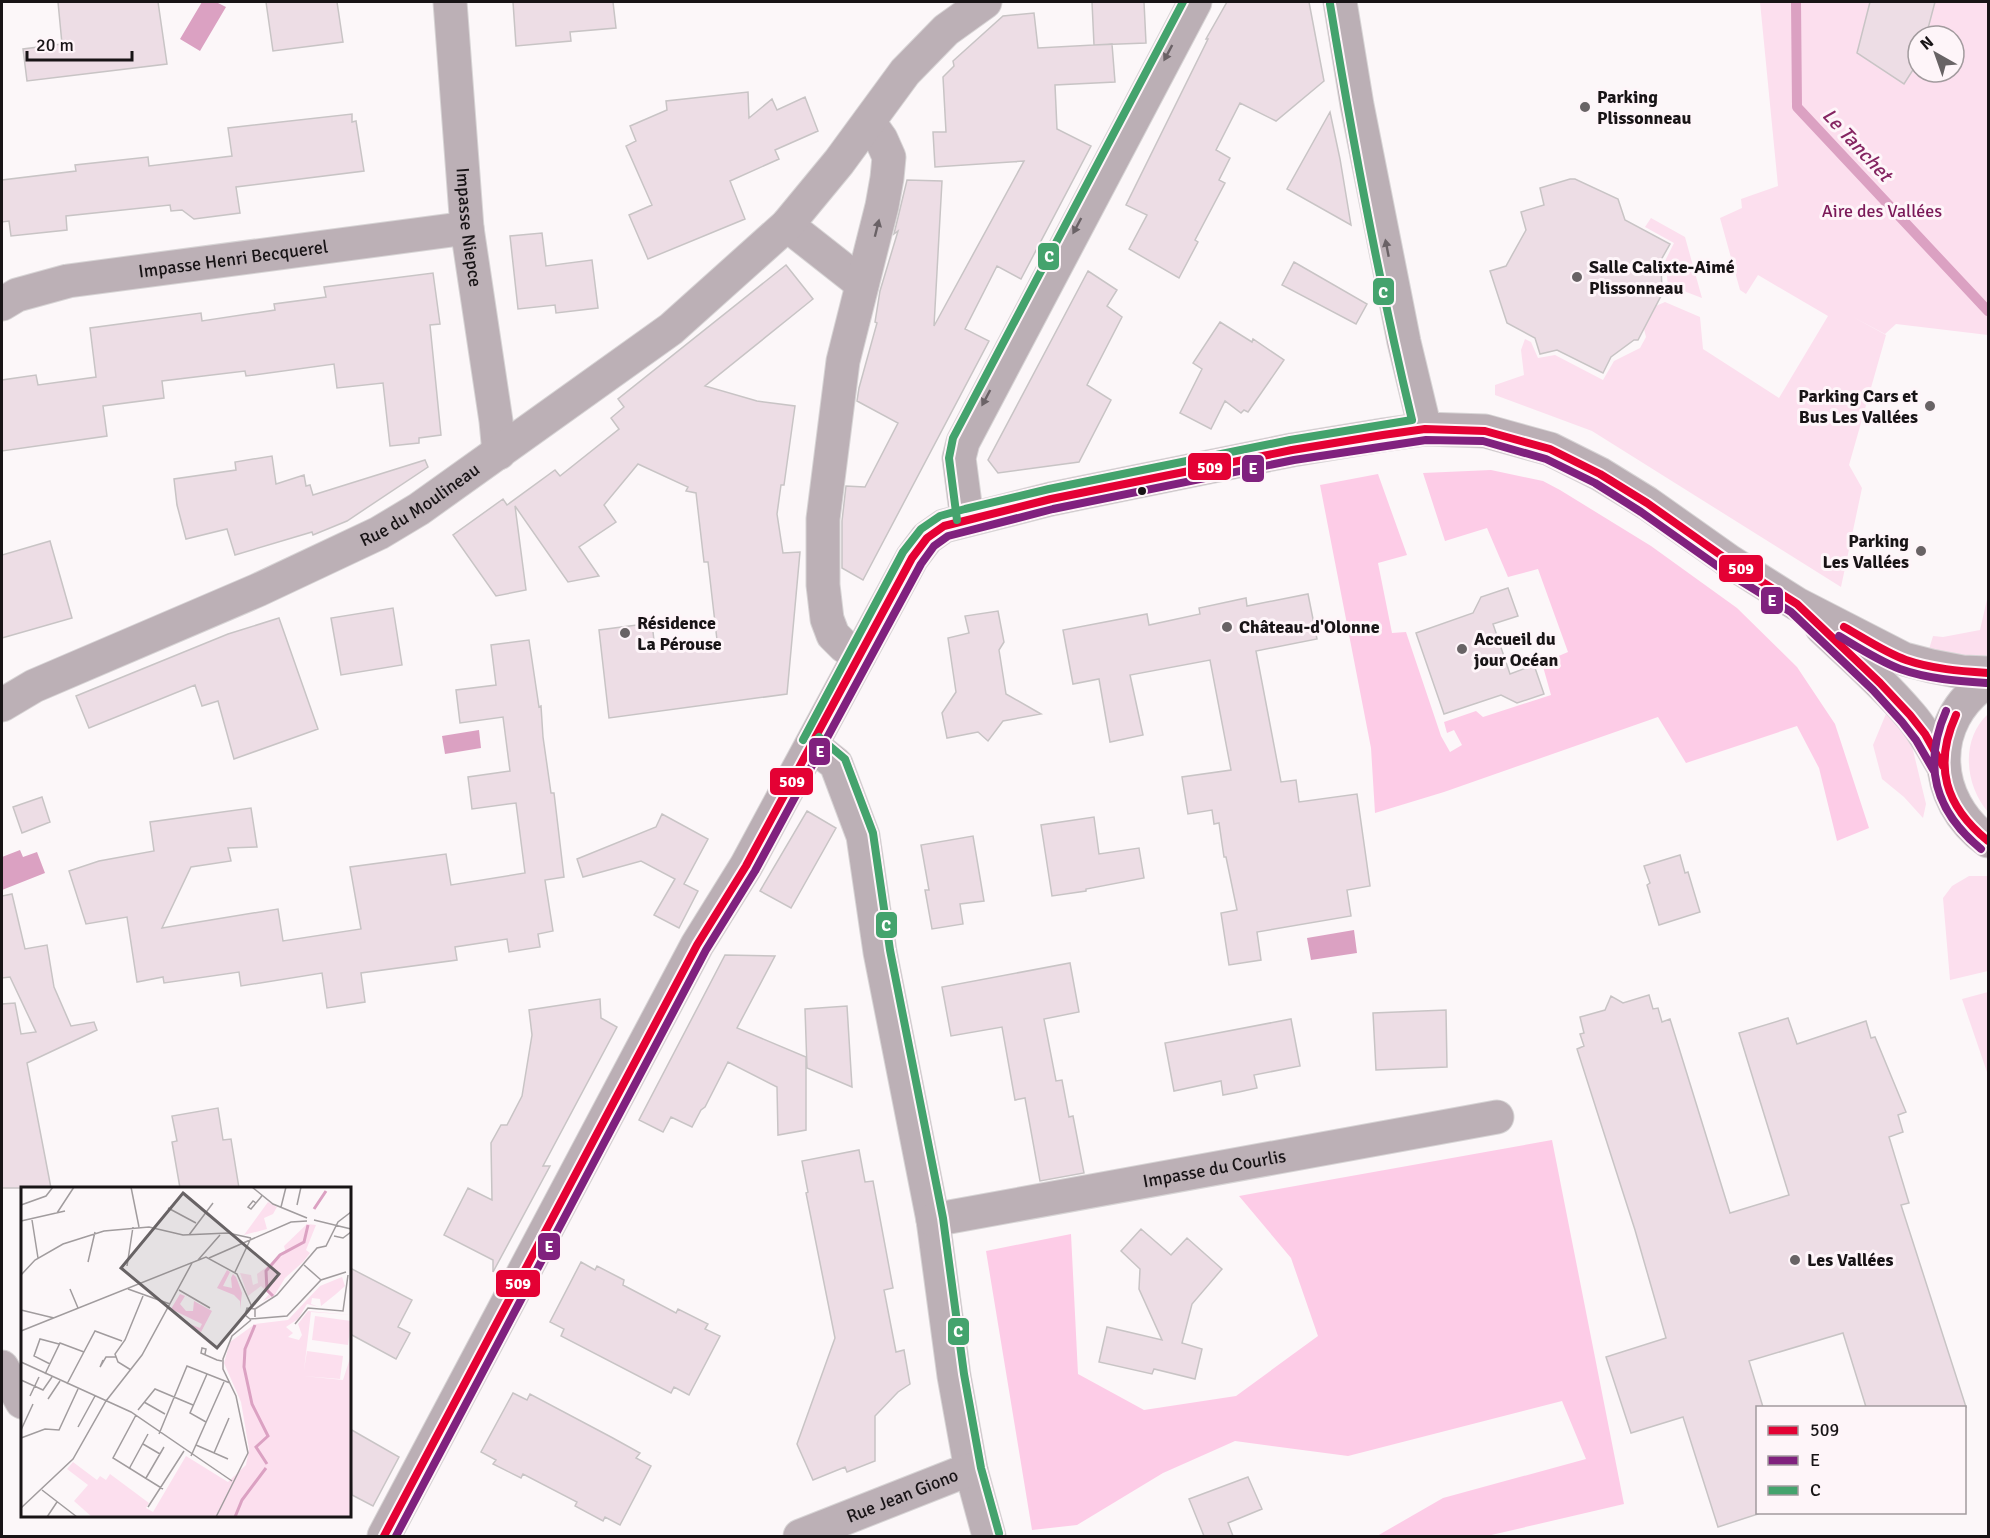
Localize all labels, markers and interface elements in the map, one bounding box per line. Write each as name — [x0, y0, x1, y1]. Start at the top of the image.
scale bar — [27, 24, 132, 62]
north arrow — [1906, 24, 1966, 84]
text: N — [1916, 32, 1938, 55]
text: 20 m — [36, 34, 74, 56]
one-way arrow — [1163, 45, 1173, 62]
place label: Parking Plissonneau — [1597, 86, 1692, 129]
marker: Parking Plissonneau — [1578, 100, 1592, 114]
water label: Le Tanchet — [1817, 103, 1899, 188]
street label: Impasse Niepce — [451, 167, 487, 288]
park label: Aire des Vallées — [1822, 200, 1942, 222]
one-way arrow — [1072, 218, 1082, 235]
one-way arrow — [872, 219, 882, 237]
street label: Impasse Henri Becquerel — [137, 236, 329, 283]
one-way arrow — [1381, 239, 1391, 258]
line badge: C — [1037, 242, 1060, 271]
text: C — [1044, 247, 1054, 267]
place label: Salle Calixte-Aimé Plissonneau — [1589, 256, 1735, 299]
marker: Salle Calixte-Aimé Plissonneau — [1570, 270, 1584, 284]
line badge: C — [1372, 277, 1395, 306]
text: C — [1378, 283, 1388, 303]
place label: Parking Cars et Bus Les Vallées — [1798, 385, 1918, 428]
one-way arrow — [981, 390, 991, 407]
marker: Parking Cars et Bus Les Vallées — [1923, 399, 1937, 413]
line badge: 509 — [1187, 452, 1232, 481]
line badge: E — [1241, 454, 1265, 483]
street label: Rue du Moulineau — [356, 458, 484, 551]
text: 509 — [1197, 458, 1223, 478]
text: E — [1248, 459, 1258, 479]
unlabelled marker — [1136, 485, 1148, 497]
place label: Parking Les Vallées — [1823, 530, 1909, 573]
marker: Parking Les Vallées — [1914, 544, 1928, 558]
line badge: 509 — [1718, 554, 1764, 583]
text: 509 — [1728, 559, 1754, 579]
line badge: E — [1760, 586, 1784, 615]
text: E — [1767, 591, 1777, 611]
place label: Résidence La Pérouse — [637, 612, 722, 655]
place label: Château-d'Olonne — [1239, 616, 1380, 638]
marker: Château-d'Olonne — [1220, 620, 1234, 634]
marker: Résidence La Pérouse — [618, 626, 632, 640]
place label: Accueil du jour Océan — [1474, 628, 1558, 671]
marker: Accueil du jour Océan — [1455, 642, 1469, 656]
line badge: E — [808, 737, 831, 766]
text: E — [815, 742, 825, 762]
line badge: 509 — [769, 767, 814, 796]
text: 509 — [779, 772, 805, 792]
line badge: C — [875, 911, 898, 939]
text: C — [881, 916, 891, 936]
street label: Impasse du Courlis — [1141, 1145, 1288, 1192]
inset map — [21, 1187, 351, 1517]
line badge: E — [537, 1232, 561, 1261]
text: E — [544, 1237, 554, 1257]
place label: Les Vallées — [1807, 1249, 1893, 1271]
marker: Les Vallées — [1788, 1253, 1802, 1267]
line badge: 509 — [495, 1269, 541, 1298]
text: 509 — [505, 1274, 531, 1294]
line badge: C — [947, 1317, 970, 1346]
text: C — [953, 1322, 963, 1342]
legend — [1756, 1406, 1966, 1514]
text: 509 — [1810, 1419, 1839, 1441]
text: E — [1810, 1449, 1820, 1471]
street label: Rue Jean Giono — [843, 1464, 961, 1528]
text: C — [1810, 1479, 1821, 1501]

